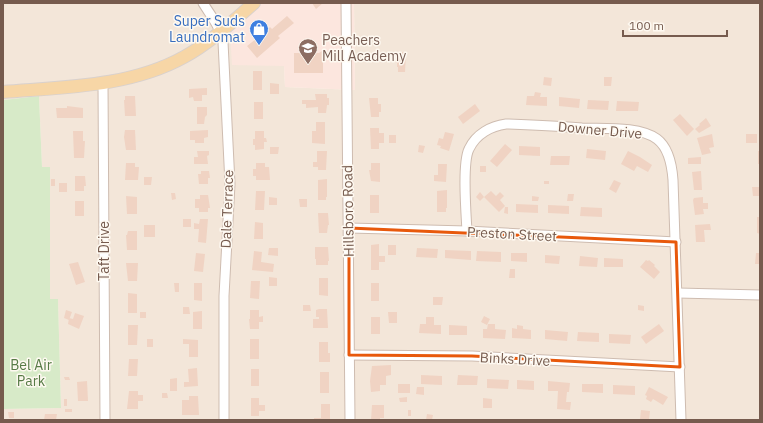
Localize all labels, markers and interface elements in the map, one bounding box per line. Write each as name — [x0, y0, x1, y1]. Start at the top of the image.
place label: Super Suds Laundromat — [169, 12, 245, 46]
scale bar — [623, 12, 727, 38]
shop icon: Super Suds Laundromat — [248, 18, 270, 46]
text: 100 m — [629, 18, 664, 33]
place label: Peachers Mill Academy — [322, 31, 406, 65]
school or university icon: Peachers Mill Academy — [297, 37, 319, 65]
street label: Downer Drive — [557, 117, 643, 143]
street label: Hillsboro Road — [338, 165, 358, 257]
street label: Dale Terrace — [217, 169, 237, 249]
street label: Taft Drive — [95, 221, 113, 281]
street label: Preston Street — [466, 223, 558, 245]
street label: Binks Drive — [479, 348, 551, 370]
park label: Bel Air Park — [10, 356, 52, 390]

